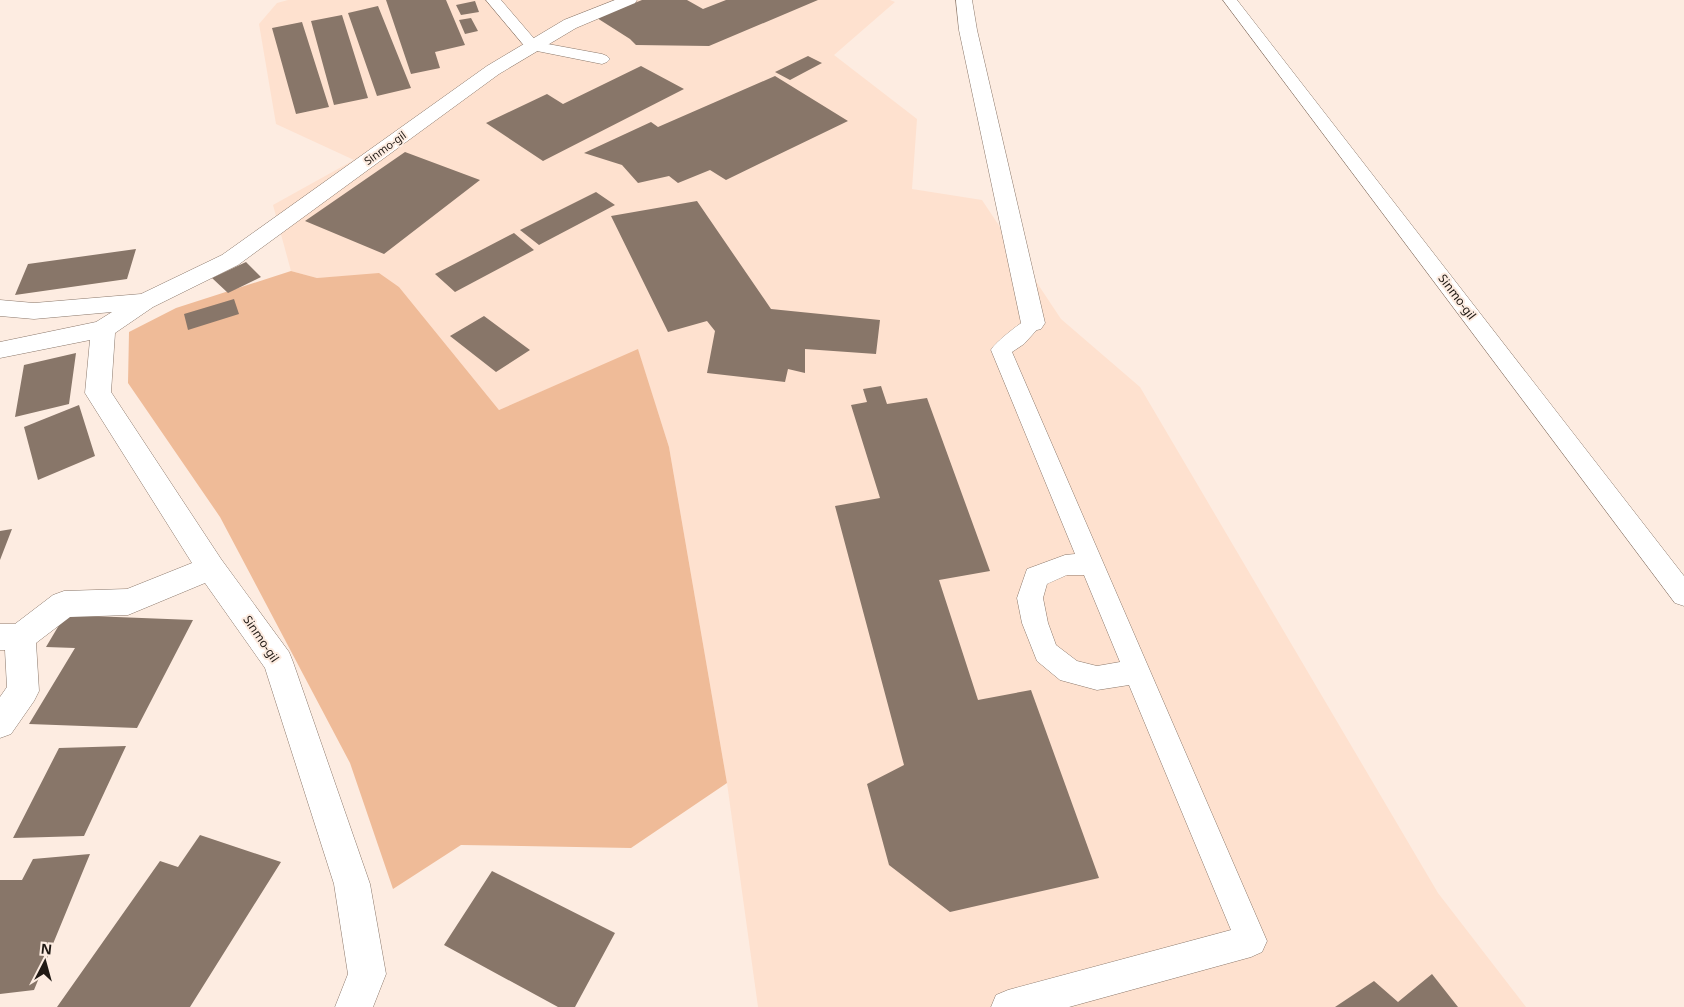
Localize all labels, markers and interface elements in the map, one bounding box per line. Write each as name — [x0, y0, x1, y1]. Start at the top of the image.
street label: Sinmo-gil — [361, 127, 409, 168]
street label: Sinmo-gil — [1435, 270, 1480, 323]
street label: Sinmo-gil — [240, 612, 283, 665]
north arrow — [20, 937, 70, 987]
text: N — [40, 939, 53, 959]

